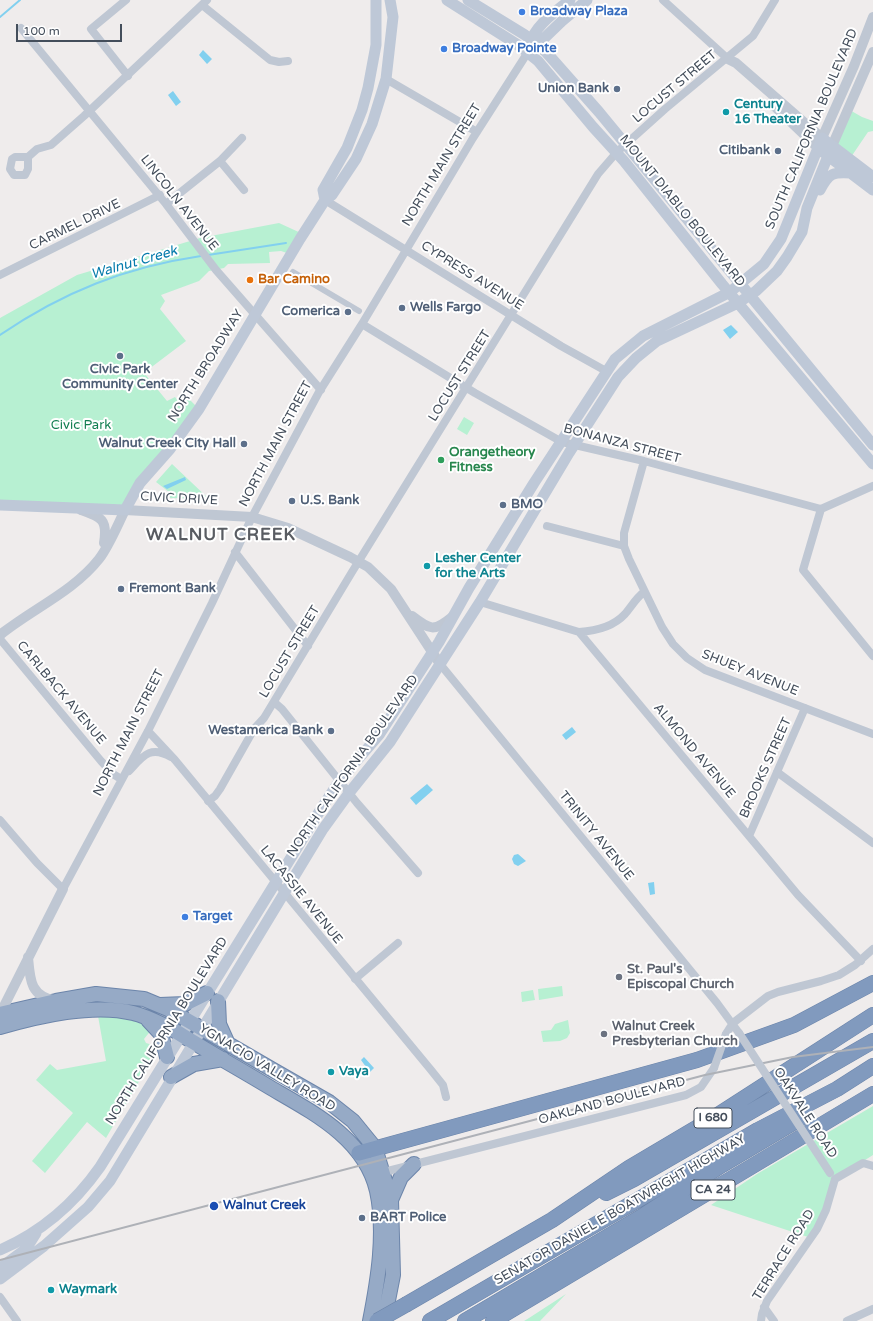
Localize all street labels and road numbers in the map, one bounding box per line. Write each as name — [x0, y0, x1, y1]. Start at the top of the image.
street label: SOUTH CALIFORNIA BOULEVARD — [763, 26, 861, 232]
street label: LOCUST STREET — [630, 47, 720, 127]
street label: NORTH MAIN STREET — [399, 101, 485, 229]
street label: MOUNT DIABLO BOULEVARD — [616, 132, 748, 290]
street label: LINCOLN AVENUE — [137, 152, 221, 254]
street label: CARMEL DRIVE — [27, 196, 123, 254]
street label: CYPRESS AVENUE — [418, 238, 526, 314]
street label: NORTH BROADWAY — [165, 307, 247, 425]
street label: LOCUST STREET — [426, 327, 494, 425]
street label: NORTH MAIN STREET — [236, 378, 316, 510]
street label: BONANZA STREET — [562, 421, 682, 467]
street label: CIVIC DRIVE — [140, 489, 218, 509]
street label: LOCUST STREET — [256, 603, 324, 701]
street label: CARLBACK AVENUE — [13, 638, 109, 748]
street label: SHUEY AVENUE — [699, 647, 801, 699]
street label: NORTH MAIN STREET — [90, 667, 168, 799]
street label: NORTH CALIFORNIA BOULEVARD — [284, 672, 422, 860]
street label: ALMOND AVENUE — [650, 700, 738, 802]
street label: BROOKS STREET — [737, 715, 795, 821]
street label: TRINITY AVENUE — [555, 788, 637, 884]
street label: LACASSIE AVENUE — [257, 843, 345, 947]
street label: NORTH CALIFORNIA BOULEVARD — [103, 934, 231, 1128]
street label: YGNACIO VALLEY ROAD — [196, 1021, 338, 1115]
street label: OAKVALE ROAD — [770, 1065, 840, 1161]
street label: OAKLAND BOULEVARD — [537, 1074, 687, 1128]
road number: I 680 — [694, 1108, 732, 1128]
street label: SENATOR DANIEL E BOATWRIGHT HIGHWAY — [492, 1131, 748, 1289]
road number: CA 24 — [691, 1180, 735, 1200]
street label: TERRACE ROAD — [750, 1207, 818, 1303]

